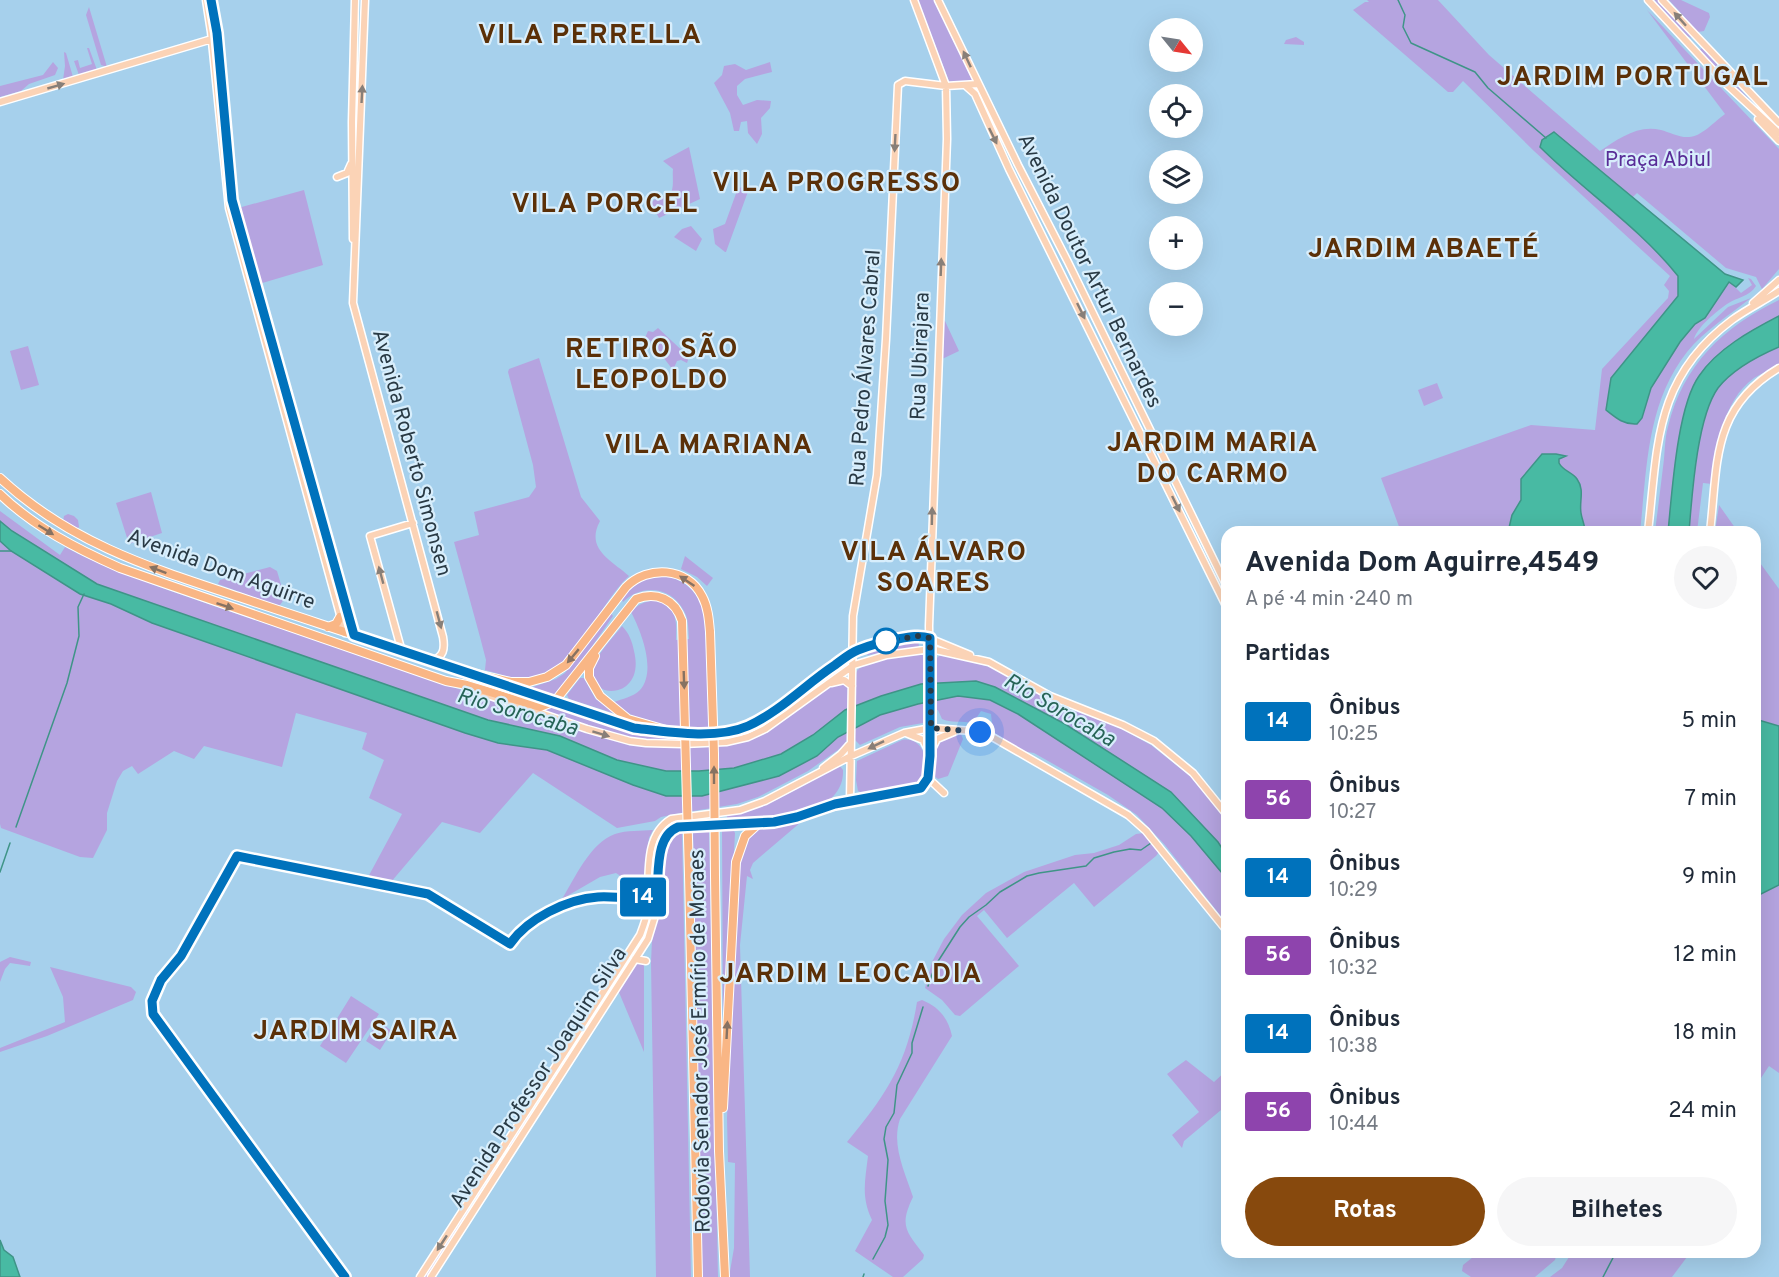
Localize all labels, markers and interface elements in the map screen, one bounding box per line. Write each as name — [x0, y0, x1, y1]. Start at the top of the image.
one-way arrow — [1673, 12, 1687, 27]
north arrow — [1149, 18, 1203, 72]
map controls — [1149, 18, 1203, 336]
district label: VILA PERRELLA — [478, 19, 702, 53]
one-way arrow — [962, 51, 971, 68]
district label: JARDIM PORTUGAL — [1497, 61, 1769, 95]
one-way arrow — [47, 81, 65, 90]
one-way arrow — [357, 84, 366, 103]
button: locate — [1149, 84, 1203, 138]
one-way arrow — [989, 128, 998, 145]
street label: Avenida Doutor Artur Bernardes — [1011, 129, 1167, 413]
one-way arrow — [891, 134, 900, 153]
park label: Praça Abiul — [1605, 147, 1711, 174]
button: layers — [1149, 150, 1203, 204]
district label: VILA PROGRESSO — [712, 167, 962, 201]
district label: VILA PORCEL — [511, 188, 699, 222]
button: + — [1149, 216, 1203, 270]
district label: JARDIM ABAETÉ — [1308, 232, 1540, 267]
street label: Rua Pedro Álvares Cabral — [843, 249, 888, 487]
one-way arrow — [937, 258, 946, 277]
button: − — [1149, 282, 1203, 336]
street label: Rua Ubirajara — [905, 292, 937, 420]
one-way arrow — [1076, 302, 1085, 319]
street label: Avenida Roberto Simonsen — [365, 327, 457, 579]
district label: RETIRO SÃO LEOPOLDO — [565, 332, 739, 398]
district label: JARDIM MARIA DO CARMO — [1107, 427, 1319, 492]
district label: VILA MARIANA — [604, 429, 814, 463]
one-way arrow — [1172, 496, 1181, 513]
one-way arrow — [927, 507, 937, 526]
street label: Avenida Dom Aguirre — [123, 523, 319, 617]
one-way arrow — [38, 524, 54, 535]
district label: VILA ÁLVARO SOARES — [841, 535, 1027, 601]
text: Avenida Dom Aguirre,4549 — [1245, 546, 1599, 582]
button: heart — [1674, 546, 1737, 609]
one-way arrow — [149, 564, 167, 574]
one-way arrow — [376, 566, 385, 584]
one-way arrow — [679, 576, 696, 587]
text: A pé · 4 min · 240 m — [1245, 587, 1413, 613]
one-way arrow — [216, 601, 234, 611]
one-way arrow — [435, 612, 444, 630]
unlabelled marker — [873, 628, 899, 654]
text: Partidas — [1245, 641, 1330, 668]
one-way arrow — [567, 648, 580, 663]
water label: Rio Sorocaba — [998, 668, 1120, 754]
one-way arrow — [679, 670, 688, 689]
water label: Rio Sorocaba — [453, 683, 581, 743]
text: Ônibus — [1329, 695, 1401, 722]
text: 14 — [1267, 708, 1289, 735]
text: 5 min — [1682, 708, 1737, 735]
your location — [965, 717, 995, 747]
text: 10:25 — [1329, 722, 1378, 748]
one-way arrow — [592, 729, 610, 739]
one-way arrow — [868, 740, 885, 749]
one-way arrow — [709, 766, 719, 785]
text: Ônibus — [1329, 773, 1401, 800]
text: 56 — [1265, 786, 1291, 813]
text: 7 min — [1685, 786, 1737, 813]
text: 10:27 — [1329, 800, 1376, 826]
street label: Rodovia Senador José Ermírio de Moraes — [684, 849, 718, 1233]
text: Ônibus — [1329, 851, 1401, 878]
text: 14 — [1267, 864, 1289, 891]
text: 9 min — [1682, 864, 1737, 891]
line badge: 14 — [616, 878, 670, 916]
text: 10:29 — [1329, 878, 1378, 904]
text: 14 — [632, 884, 654, 911]
text: Ônibus — [1329, 929, 1401, 956]
street label: Avenida Professor Joaquim Silva — [444, 942, 634, 1214]
text: 56 — [1265, 942, 1291, 969]
text: 12 min — [1674, 942, 1737, 969]
text: 10:32 — [1329, 956, 1378, 982]
district label: JARDIM LEOCADIA — [719, 958, 983, 992]
text: Ônibus — [1329, 1007, 1401, 1034]
district label: JARDIM SAIRA — [253, 1015, 459, 1049]
text: 14 — [1267, 1020, 1289, 1047]
text: 18 min — [1674, 1020, 1737, 1047]
one-way arrow — [722, 1021, 732, 1040]
text: 10:38 — [1329, 1034, 1378, 1060]
text: Ônibus — [1329, 1085, 1401, 1112]
text: 56 — [1265, 1098, 1291, 1125]
text: 24 min — [1668, 1098, 1737, 1125]
text: 10:44 — [1329, 1112, 1379, 1138]
button: Rotas — [1245, 1177, 1485, 1246]
button: Bilhetes — [1497, 1177, 1737, 1246]
one-way arrow — [436, 1235, 447, 1251]

